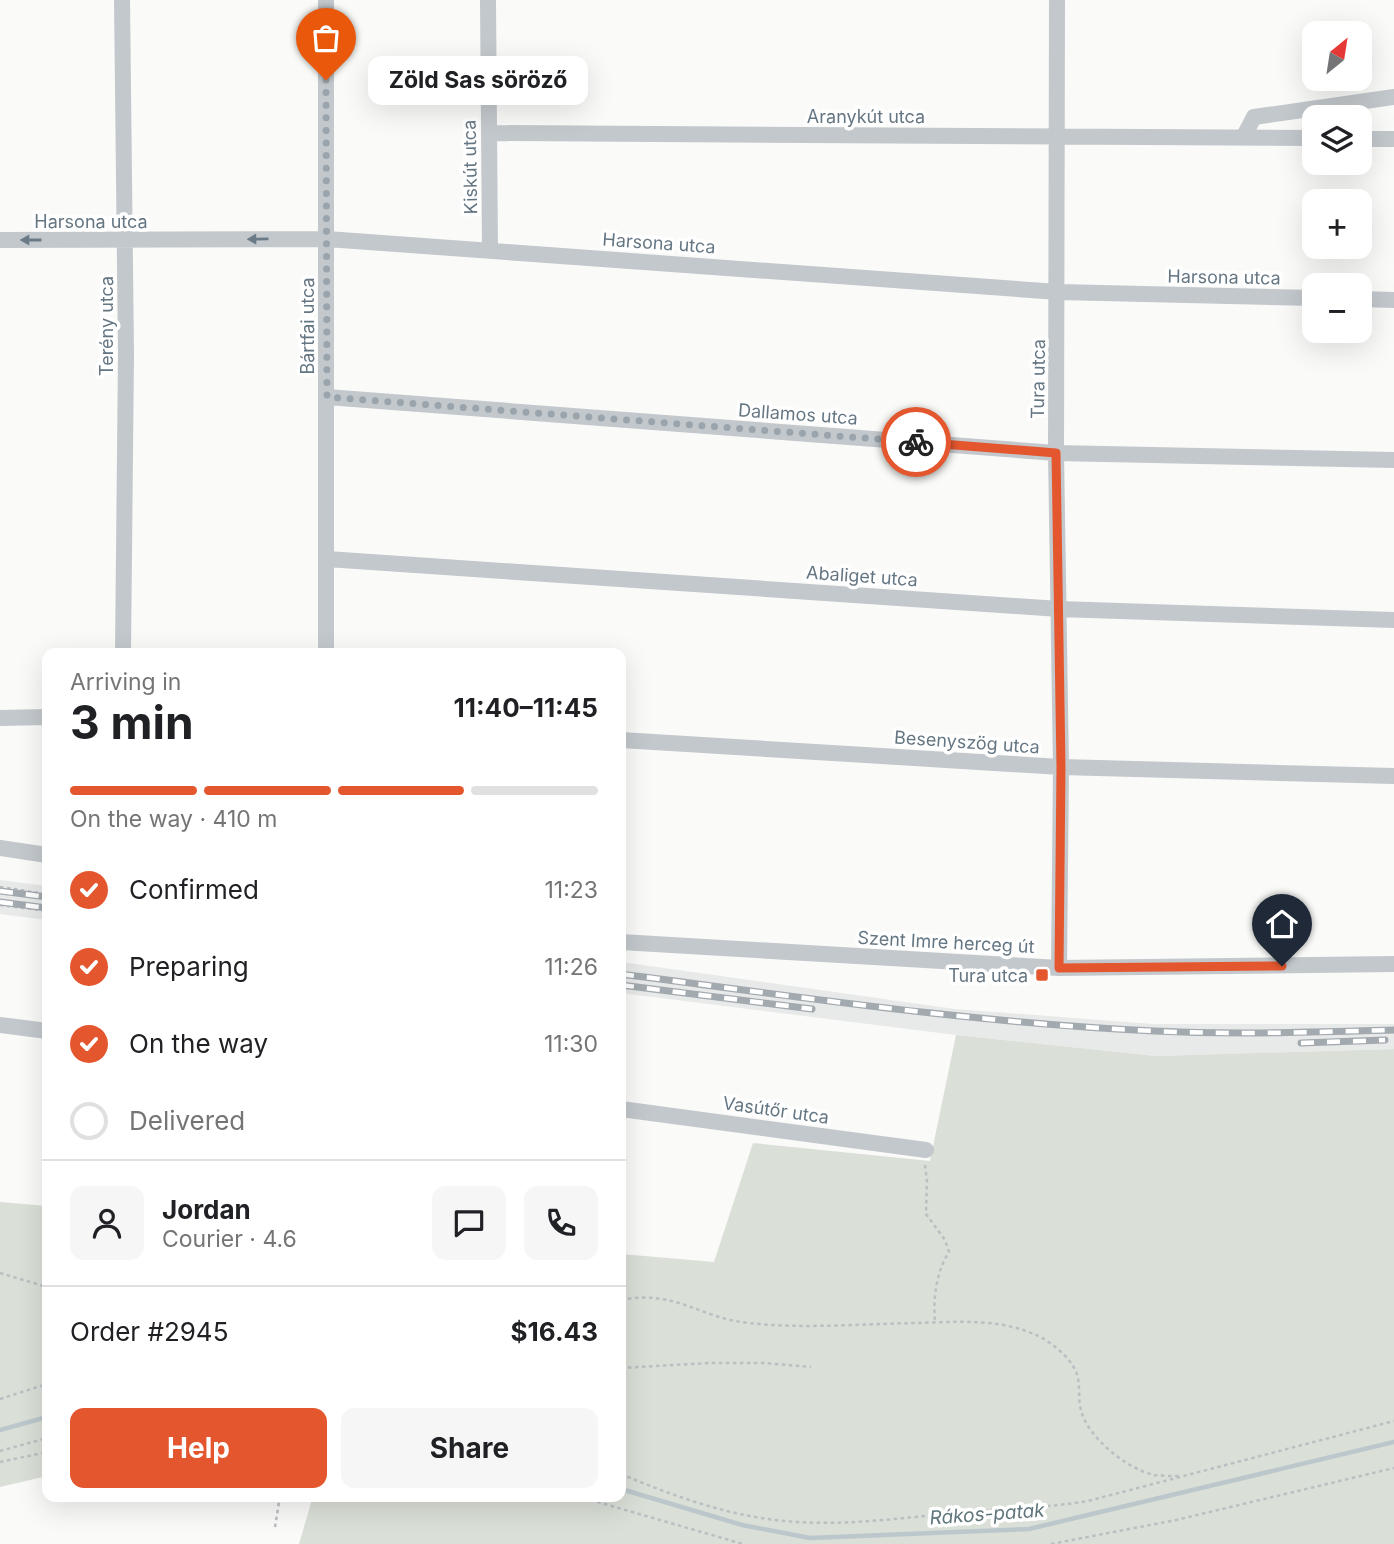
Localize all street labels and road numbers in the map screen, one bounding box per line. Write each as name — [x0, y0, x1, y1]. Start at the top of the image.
street label: Aranykút utca — [807, 106, 925, 127]
street label: Kiskút utca — [459, 120, 481, 214]
street label: Harsona utca — [34, 211, 148, 232]
street label: Harsona utca — [602, 229, 716, 257]
street label: Harsona utca — [1167, 266, 1281, 288]
street label: Terény utca — [96, 276, 117, 376]
street label: Bártfai utca — [297, 277, 318, 375]
street label: Tura utca — [1027, 339, 1049, 419]
street label: Dallamos utca — [737, 399, 859, 429]
street label: Abaliget utca — [805, 562, 919, 590]
street label: Besenyszög utca — [894, 726, 1040, 758]
street label: Szent Imre herceg út — [857, 927, 1035, 957]
street label: Vasútőr utca — [722, 1092, 830, 1128]

